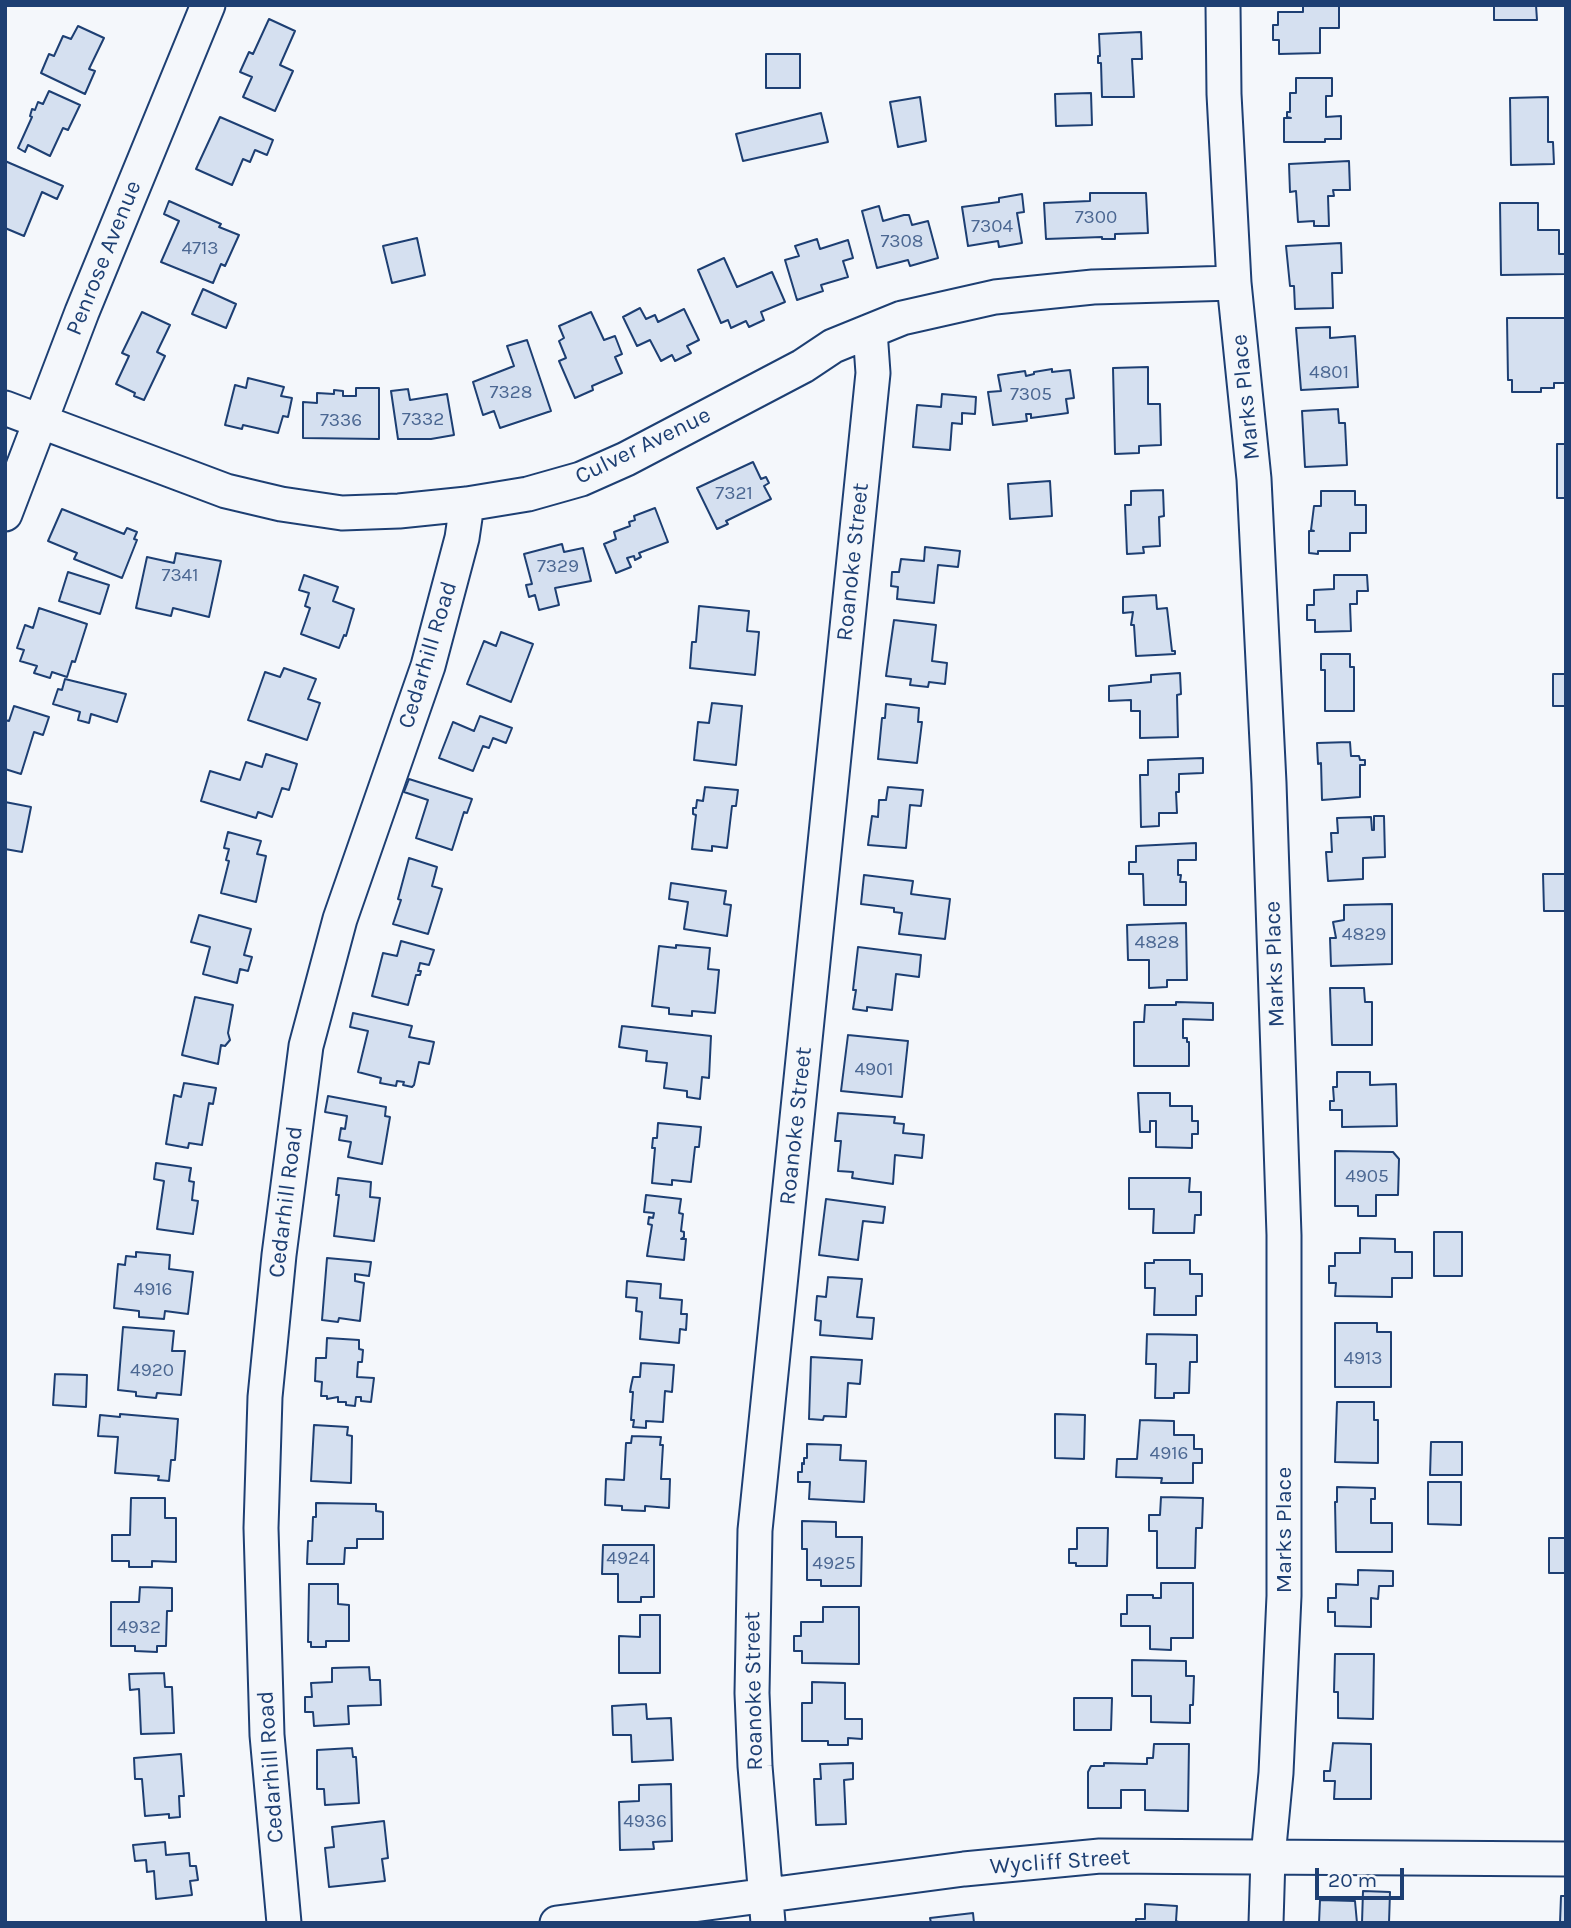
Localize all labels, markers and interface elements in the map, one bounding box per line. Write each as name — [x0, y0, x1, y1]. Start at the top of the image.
street label: Penrose Avenue — [60, 177, 148, 339]
house number: 7300 — [1075, 207, 1117, 229]
house number: 7304 — [971, 216, 1013, 238]
house number: 7308 — [880, 231, 924, 253]
house number: 4713 — [181, 238, 219, 260]
street label: Marks Place — [1226, 333, 1266, 461]
house number: 4801 — [1309, 362, 1349, 384]
house number: 7328 — [490, 382, 532, 404]
house number: 7305 — [1010, 384, 1052, 406]
street label: Culver Avenue — [571, 401, 715, 491]
house number: 7332 — [402, 409, 444, 431]
house number: 7336 — [320, 410, 362, 432]
street label: Roanoke Street — [831, 481, 875, 643]
house number: 7321 — [715, 483, 753, 505]
house number: 7329 — [537, 556, 579, 578]
house number: 7341 — [161, 565, 199, 587]
street label: Cedarhill Road — [393, 578, 463, 732]
street label: Marks Place — [1259, 900, 1291, 1028]
house number: 4829 — [1342, 924, 1386, 946]
house number: 4828 — [1135, 932, 1179, 954]
street label: Roanoke Street — [774, 1045, 818, 1207]
house number: 4901 — [854, 1059, 894, 1081]
street label: Cedarhill Road — [263, 1125, 309, 1279]
house number: 4905 — [1345, 1166, 1389, 1188]
house number: 4916 — [134, 1279, 172, 1301]
house number: 4913 — [1343, 1348, 1383, 1370]
house number: 4920 — [130, 1360, 174, 1382]
house number: 4916 — [1150, 1443, 1188, 1465]
street label: Marks Place — [1270, 1467, 1298, 1593]
house number: 4924 — [606, 1548, 650, 1570]
house number: 4925 — [812, 1553, 856, 1575]
street label: Roanoke Street — [739, 1611, 769, 1771]
house number: 4932 — [117, 1617, 161, 1639]
street label: Cedarhill Road — [252, 1690, 290, 1844]
house number: 4936 — [623, 1811, 667, 1833]
street label: Wycliff Street — [989, 1843, 1131, 1881]
scale bar — [1319, 1854, 1408, 1898]
text: 20 m — [1328, 1868, 1377, 1892]

